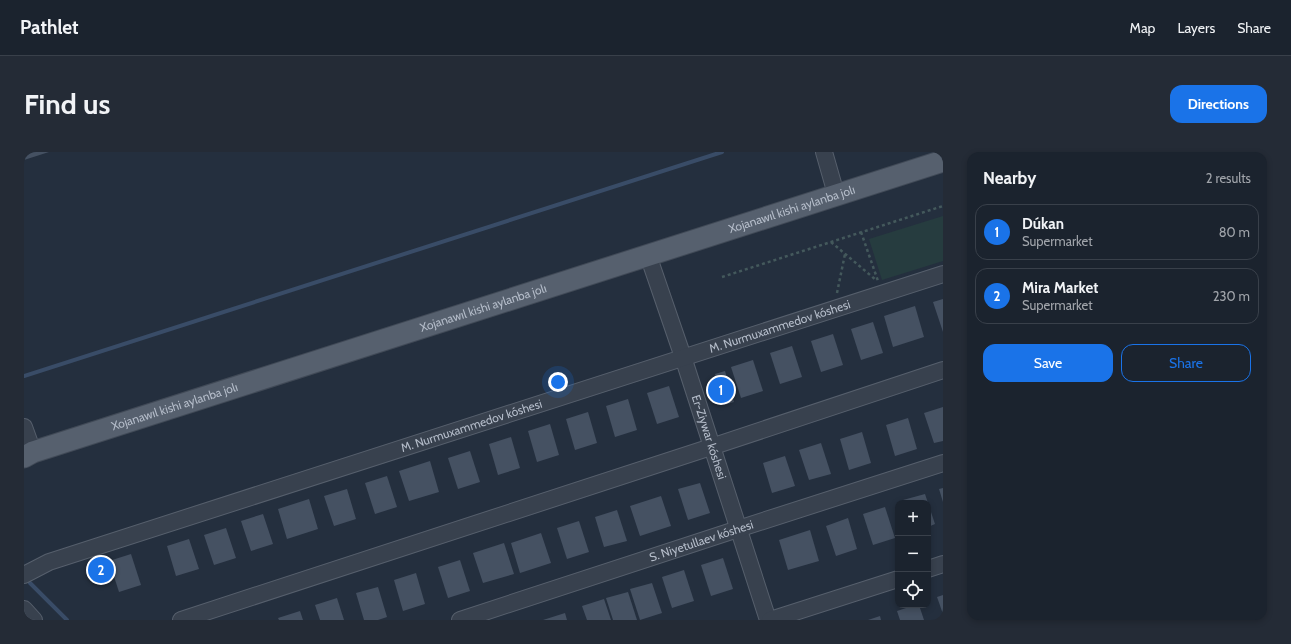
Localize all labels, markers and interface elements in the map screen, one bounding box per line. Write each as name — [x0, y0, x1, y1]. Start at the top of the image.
text: Pathlet — [20, 16, 79, 39]
text: Map — [1130, 19, 1155, 37]
text: Layers — [1177, 19, 1215, 37]
text: Share — [1237, 19, 1271, 37]
button: Directions — [1170, 85, 1267, 123]
text: Find us — [24, 87, 110, 121]
text: Nearby — [983, 168, 1036, 188]
text: 2 results — [1206, 170, 1251, 186]
street label: Xojanawıl kishi aylanba jolı — [727, 182, 857, 236]
text: Dúkan — [1022, 215, 1064, 233]
text: 1 — [995, 224, 999, 240]
text: 80 m — [1219, 224, 1250, 240]
text: Supermarket — [1022, 233, 1093, 249]
text: Mira Market — [1022, 279, 1098, 297]
street label: Xojanawıl kishi aylanba jolı — [418, 280, 548, 335]
text: 2 — [994, 288, 1000, 304]
text: 230 m — [1213, 288, 1250, 304]
street label: M. Nurmuxammedov kóshesi — [707, 296, 852, 356]
text: Supermarket — [1022, 297, 1093, 313]
button: Save — [983, 344, 1113, 382]
button: Share — [1121, 344, 1251, 382]
your location — [548, 372, 568, 392]
pin: 1 — [708, 375, 734, 405]
street label: Xojanawıl kishi aylanba jolı — [109, 379, 240, 433]
street label: Er-Ziywar kóshesi — [689, 393, 730, 481]
street label: M. Nurmuxammedov kóshesi — [399, 396, 544, 455]
map controls — [895, 500, 931, 608]
button: + — [895, 500, 931, 536]
street label: S. Niyetullaev kóshesi — [647, 517, 755, 565]
button: − — [895, 536, 931, 572]
pin: 2 — [88, 555, 114, 585]
button: locate — [895, 572, 931, 608]

